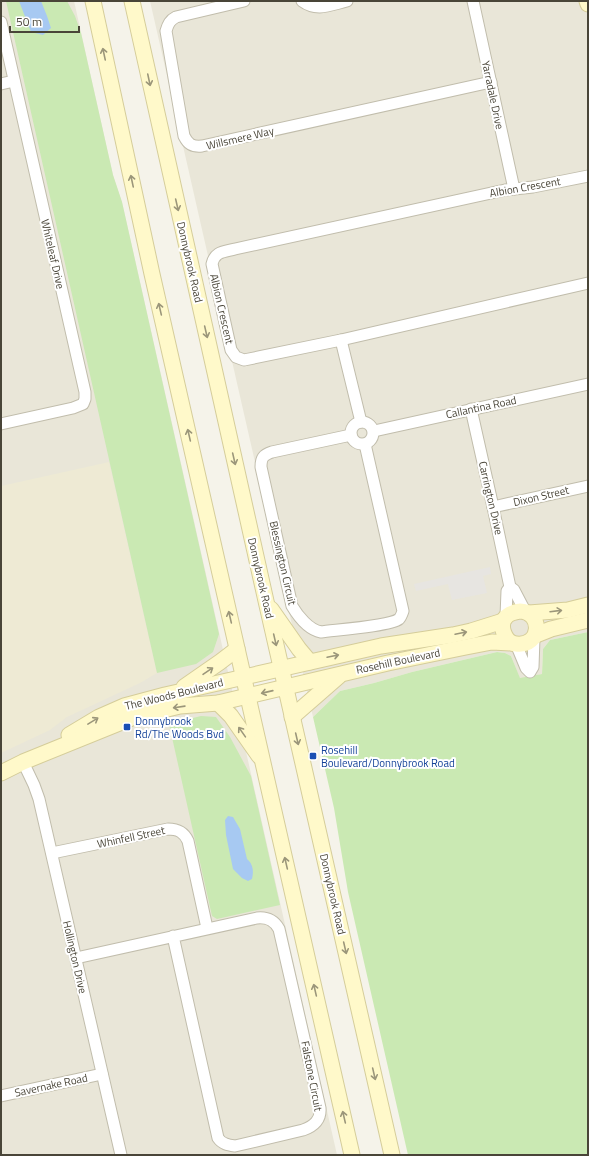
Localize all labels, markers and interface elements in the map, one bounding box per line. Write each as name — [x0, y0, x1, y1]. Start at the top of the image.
scale bar — [10, 8, 79, 34]
text: 50 m — [16, 12, 42, 31]
one-way arrow — [100, 48, 108, 61]
street label: Yarradale Drive — [478, 59, 508, 131]
one-way arrow — [146, 73, 154, 86]
street label: Willsmere Way — [205, 122, 276, 154]
street label: Albion Crescent — [488, 173, 562, 201]
one-way arrow — [128, 175, 136, 188]
one-way arrow — [174, 198, 181, 211]
street label: Whiteleaf Drive — [37, 218, 69, 291]
street label: Donnybrook Road — [173, 220, 207, 304]
street label: Albion Crescent — [206, 272, 238, 346]
one-way arrow — [156, 302, 164, 315]
one-way arrow — [202, 325, 210, 338]
street label: Callantina Road — [444, 392, 518, 422]
one-way arrow — [185, 429, 193, 442]
one-way arrow — [231, 452, 239, 465]
street label: Carrington Drive — [475, 460, 507, 537]
street label: Dixon Street — [512, 482, 571, 510]
street label: Blessington Circuit — [266, 519, 301, 607]
street label: Donnybrook Road — [244, 536, 278, 620]
one-way arrow — [549, 607, 562, 615]
one-way arrow — [226, 611, 234, 624]
one-way arrow — [454, 629, 467, 637]
one-way arrow — [272, 633, 279, 646]
street label: Rosehill Boulevard — [354, 644, 442, 678]
one-way arrow — [326, 652, 339, 660]
one-way arrow — [202, 667, 213, 675]
street label: The Woods Boulevard — [123, 674, 225, 714]
one-way arrow — [261, 688, 274, 696]
one-way arrow — [173, 703, 186, 711]
place label: Donnybrook Rd/The Woods Bvd — [135, 713, 224, 742]
one-way arrow — [87, 716, 99, 724]
marker: Donnybrook Rd/The Woods Bvd — [122, 722, 132, 732]
one-way arrow — [238, 726, 246, 737]
one-way arrow — [294, 732, 302, 745]
place label: Rosehill Boulevard/Donnybrook Road — [321, 742, 455, 771]
marker: Rosehill Boulevard/Donnybrook Road — [308, 751, 318, 761]
street label: Whinfell Street — [96, 822, 167, 852]
street label: Donnybrook Road — [316, 852, 350, 936]
one-way arrow — [282, 857, 290, 870]
street label: Hollington Drive — [59, 919, 91, 995]
one-way arrow — [341, 941, 349, 954]
one-way arrow — [311, 984, 319, 997]
street label: Falstone Circuit — [297, 1040, 327, 1113]
one-way arrow — [370, 1068, 378, 1081]
street label: Savernake Road — [13, 1069, 89, 1101]
one-way arrow — [339, 1111, 347, 1124]

